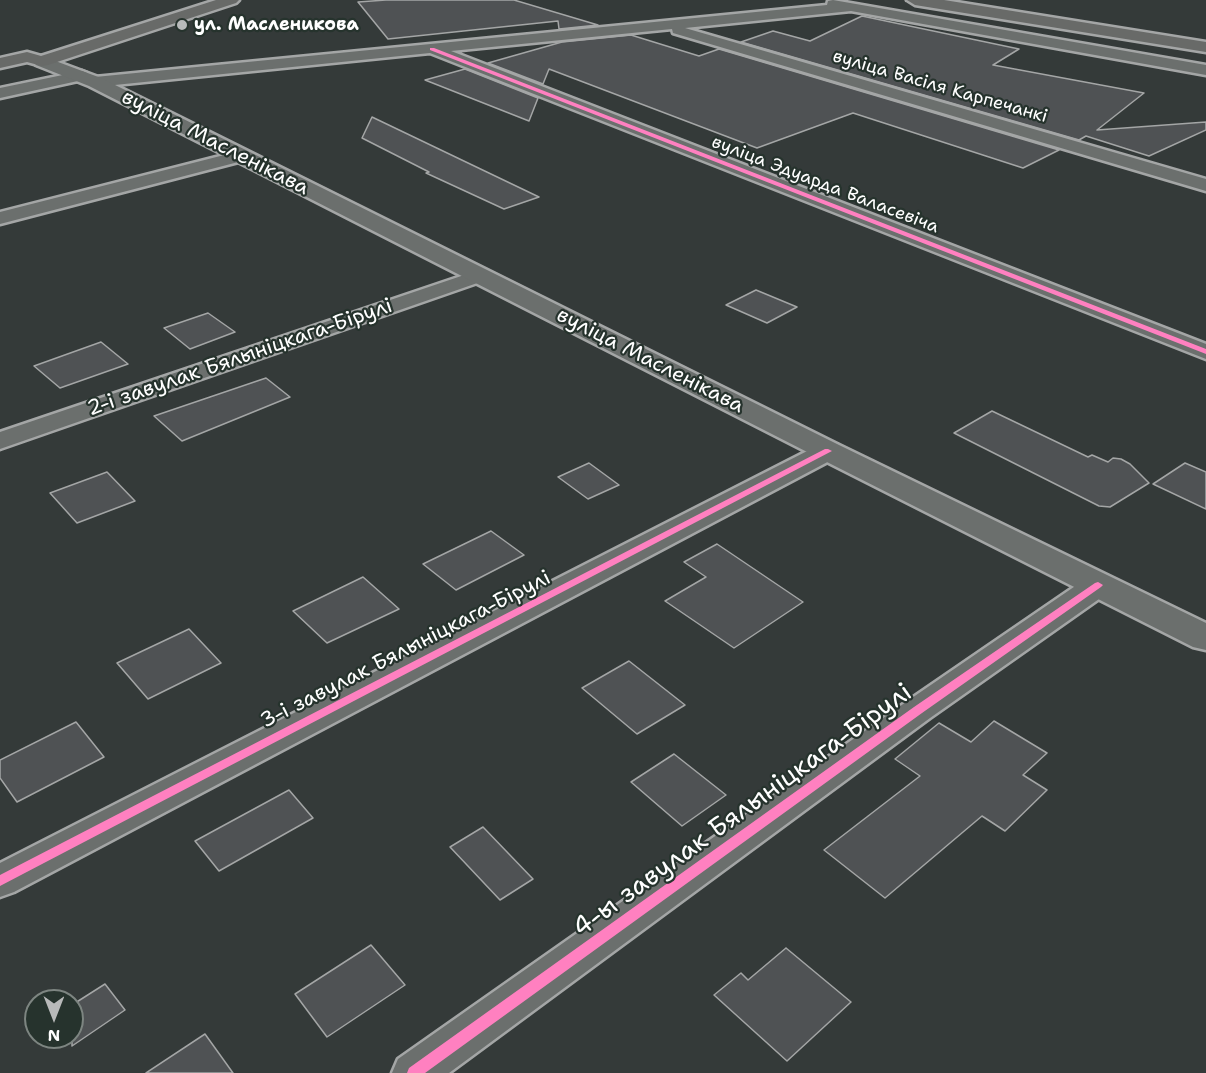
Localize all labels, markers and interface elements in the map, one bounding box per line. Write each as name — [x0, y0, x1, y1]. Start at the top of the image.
place label: ул. Масленикова — [194, 14, 359, 36]
marker: ул. Масленикова — [175, 18, 189, 32]
street label: вуліца Васіля Карпечанкі — [830, 46, 1050, 128]
street label: вуліца Масленікава — [117, 85, 313, 201]
street label: вуліца Эдуарда Валасевіча — [708, 132, 942, 238]
street label: 2-і завулак Бялыніцкага-Бірулі — [84, 294, 396, 422]
street label: вуліца Масленікава — [552, 303, 748, 419]
street label: 3-і завулак Бялыніцкага-Бірулі — [257, 566, 555, 734]
street label: 4-ы завулак Бялыніцкага-Бірулі — [567, 677, 919, 945]
north arrow — [24, 989, 84, 1049]
text: N — [48, 1025, 60, 1046]

